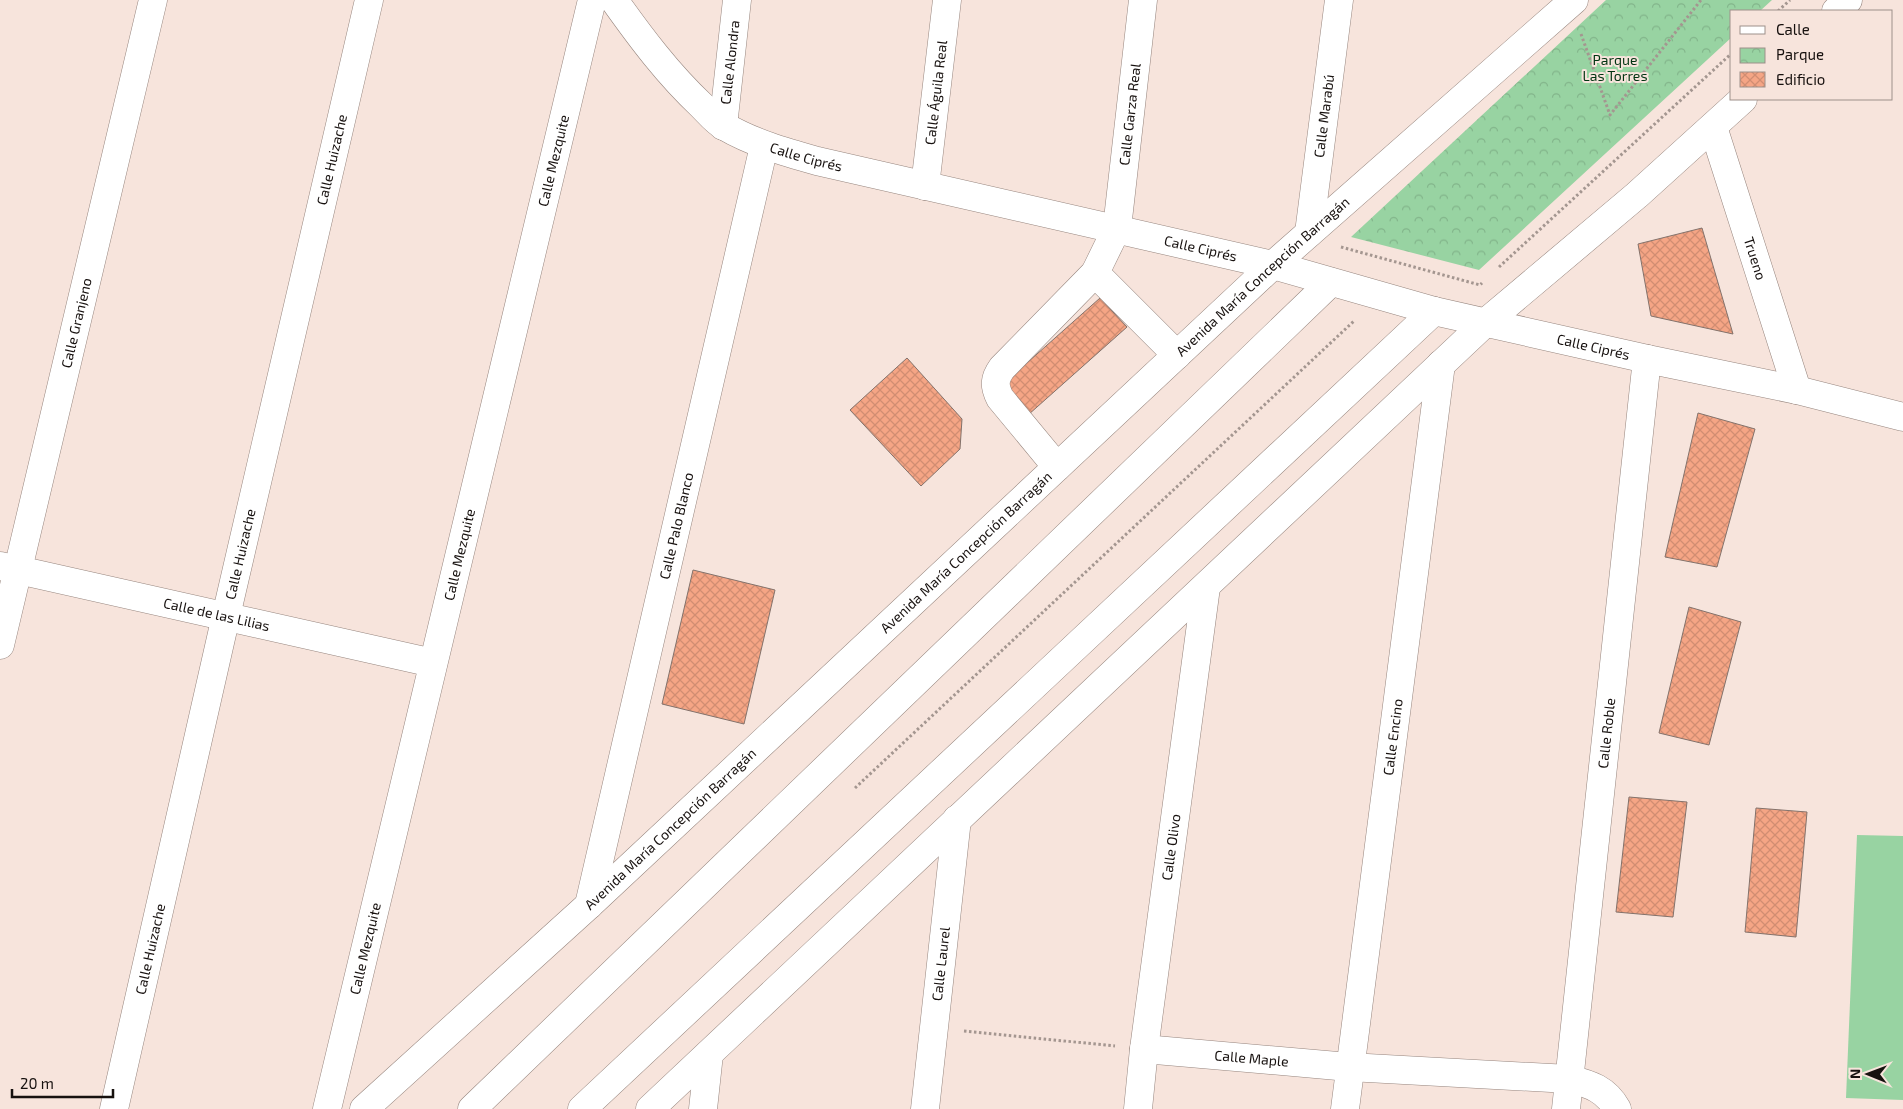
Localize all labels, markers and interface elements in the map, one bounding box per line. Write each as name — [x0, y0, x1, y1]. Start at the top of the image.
legend — [1730, 10, 1893, 100]
street label: Calle Alondra — [716, 19, 743, 105]
text: Calle — [1776, 20, 1810, 38]
street label: Calle Águila Real — [921, 38, 950, 146]
text: Parque — [1776, 45, 1824, 63]
park label: Parque Las Torres — [1583, 51, 1648, 84]
street label: Calle Garza Real — [1115, 62, 1144, 166]
text: Edificio — [1776, 70, 1825, 88]
street label: Calle Marabú — [1310, 73, 1337, 159]
street label: Calle Huizache — [313, 112, 350, 207]
street label: Calle Mezquite — [534, 113, 572, 208]
street label: Calle Ciprés — [768, 138, 844, 175]
street label: Avenida María Concepción Barragán — [1172, 193, 1352, 359]
street label: Calle Ciprés — [1163, 231, 1239, 265]
street label: Trueno — [1741, 235, 1770, 282]
street label: Calle Granjeno — [57, 276, 95, 370]
street label: Calle Ciprés — [1555, 330, 1632, 363]
street label: Avenida María Concepción Barragán — [876, 468, 1055, 636]
street label: Calle Palo Blanco — [655, 471, 696, 581]
street label: Calle Huizache — [221, 507, 259, 601]
street label: Calle Mezquite — [440, 507, 478, 602]
street label: Calle de las Lilias — [162, 594, 272, 634]
street label: Calle Roble — [1594, 697, 1618, 769]
street label: Calle Encino — [1379, 698, 1406, 776]
street label: Avenida María Concepción Barragán — [581, 744, 759, 913]
street label: Calle Olivo — [1158, 813, 1183, 881]
street label: Calle Mezquite — [346, 901, 384, 996]
street label: Calle Huizache — [131, 902, 168, 996]
street label: Calle Laurel — [928, 925, 953, 1002]
street label: Calle Maple — [1214, 1046, 1289, 1070]
north arrow — [1843, 1049, 1893, 1099]
scale bar — [12, 1066, 114, 1098]
text: N — [1846, 1069, 1863, 1079]
text: 20 m — [20, 1074, 54, 1092]

